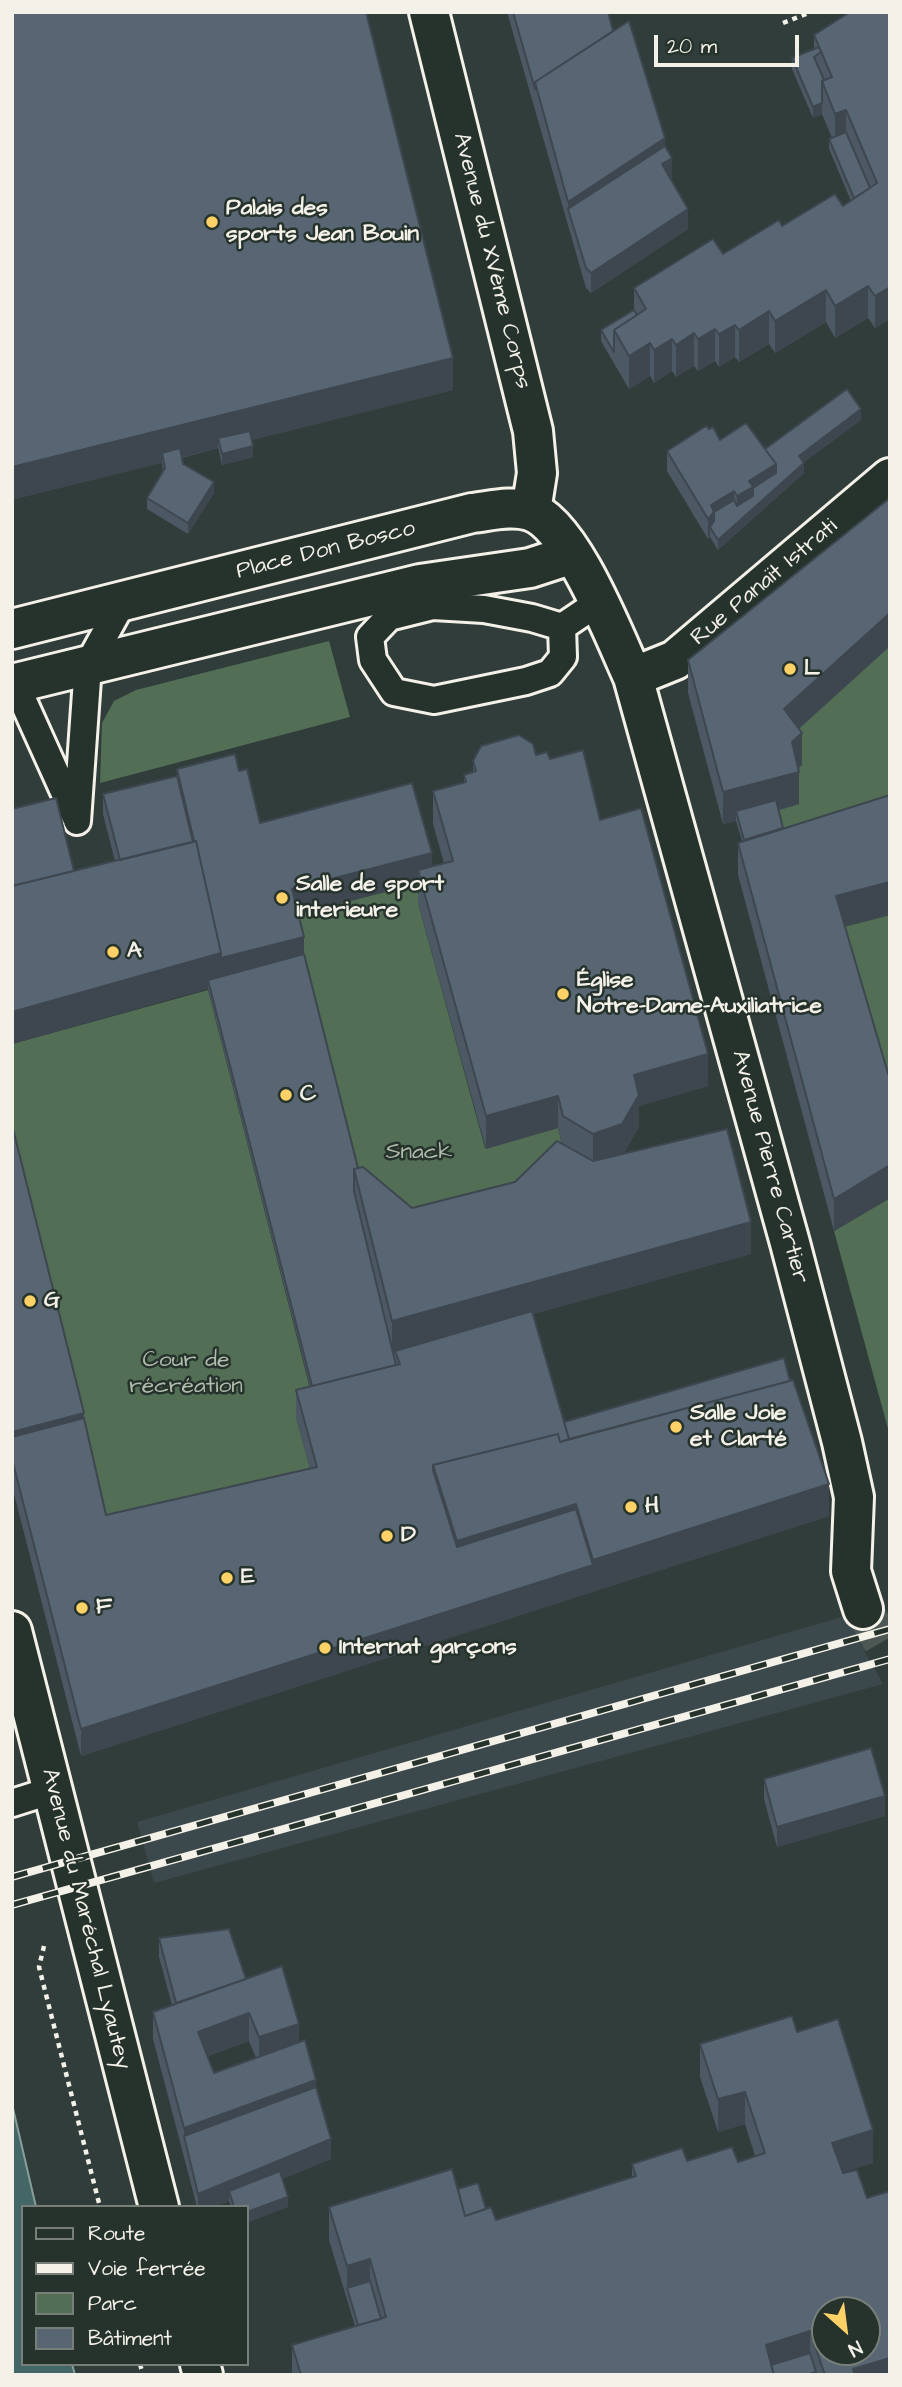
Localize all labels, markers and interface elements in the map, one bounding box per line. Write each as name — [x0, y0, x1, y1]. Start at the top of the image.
scale bar — [657, 21, 802, 65]
text: 20 m — [667, 32, 717, 61]
street label: Avenue du XVème Corps — [446, 130, 536, 392]
place label: Palais des sports Jean Bouin — [226, 195, 419, 249]
marker: Palais des sports Jean Bouin — [204, 214, 220, 230]
street label: Rue Panaït Istrati — [686, 514, 844, 652]
street label: Place Don Bosco — [234, 515, 418, 587]
place label: L — [804, 655, 820, 683]
marker: L — [782, 661, 798, 677]
place label: Salle de sport interieure — [296, 871, 444, 925]
marker: Salle de sport interieure — [274, 890, 290, 906]
place label: A — [127, 938, 142, 966]
marker: A — [105, 944, 121, 960]
place label: Église Notre-Dame-Auxiliatrice — [577, 967, 822, 1021]
marker: Église Notre-Dame-Auxiliatrice — [555, 986, 571, 1002]
street label: Avenue Pierre Cartier — [725, 1047, 813, 1287]
place label: C — [300, 1081, 316, 1109]
marker: C — [278, 1087, 294, 1103]
park label: Snack — [386, 1139, 452, 1167]
place label: G — [44, 1287, 60, 1315]
marker: G — [22, 1293, 38, 1309]
park label: Cour de récréation — [129, 1347, 243, 1401]
place label: Salle Joie et Clarté — [690, 1400, 787, 1454]
marker: Salle Joie et Clarté — [668, 1419, 684, 1435]
place label: H — [645, 1493, 659, 1521]
marker: H — [623, 1499, 639, 1515]
place label: D — [401, 1522, 416, 1550]
marker: D — [379, 1528, 395, 1544]
place label: E — [241, 1564, 255, 1592]
marker: E — [219, 1570, 235, 1586]
place label: F — [96, 1594, 112, 1622]
marker: F — [74, 1600, 90, 1616]
place label: Internat garçons — [339, 1634, 517, 1662]
marker: Internat garçons — [317, 1640, 333, 1656]
street label: Avenue du Maréchal Lyautey — [34, 1766, 136, 2072]
legend — [21, 2205, 248, 2366]
text: Route — [88, 2219, 145, 2248]
text: Voie ferrée — [88, 2254, 206, 2283]
text: Parc — [88, 2289, 137, 2318]
north arrow — [811, 2296, 881, 2366]
text: Bâtiment — [88, 2324, 172, 2353]
text: N — [844, 2333, 867, 2363]

